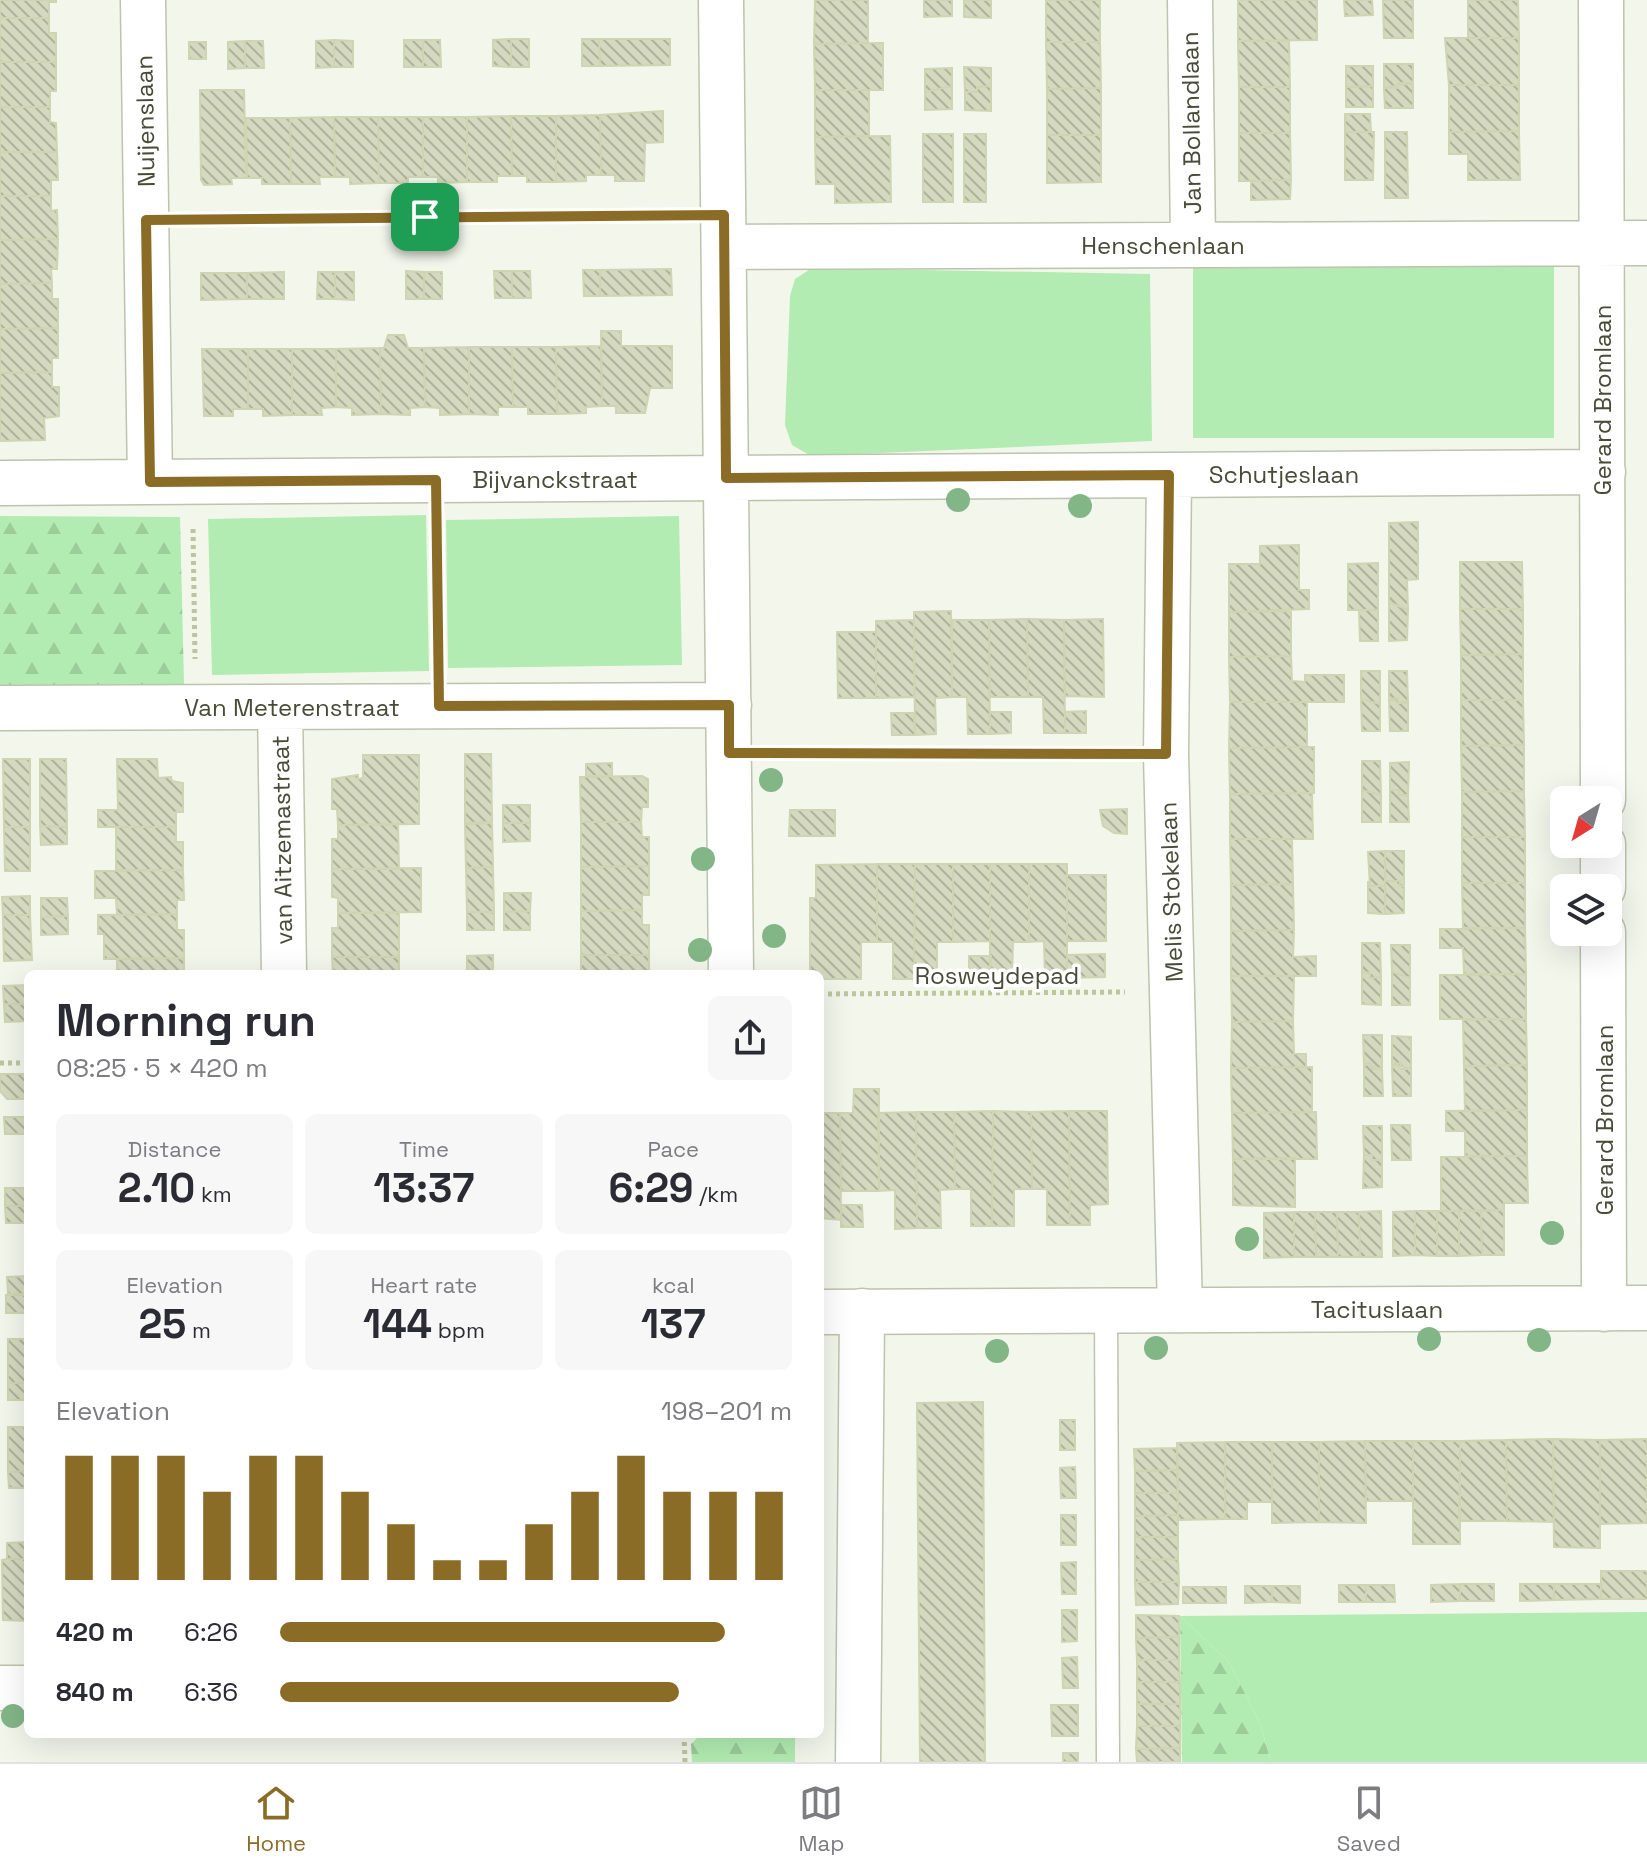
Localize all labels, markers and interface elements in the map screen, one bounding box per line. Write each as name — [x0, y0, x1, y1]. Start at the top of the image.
street label: Jan Bollandlaan — [1174, 31, 1208, 215]
street label: Nuijenslaan — [128, 55, 162, 187]
pin — [391, 183, 459, 251]
icon: arrive — [403, 195, 447, 239]
street label: Henschenlaan — [1081, 230, 1245, 261]
street label: Gerard Bromlaan — [1587, 305, 1618, 495]
street label: Schutjeslaan — [1209, 459, 1359, 490]
street label: Bijvanckstraat — [472, 464, 638, 495]
street label: Van Meterenstraat — [184, 692, 400, 723]
street label: van Aitzemastraat — [265, 735, 299, 945]
north arrow — [1550, 786, 1622, 858]
map controls — [1550, 786, 1622, 946]
street label: Melis Stokelaan — [1152, 801, 1190, 983]
button: layers — [1550, 874, 1622, 946]
street label: Rosweydepad — [915, 960, 1079, 991]
text: Morning run — [56, 993, 316, 1049]
button: share — [708, 996, 792, 1080]
street label: Gerard Bromlaan — [1589, 1025, 1620, 1215]
text: 08:25 · 5 × 420 m — [56, 1051, 268, 1085]
text: Distance — [128, 1135, 222, 1163]
text: Time — [399, 1135, 449, 1163]
text: Pace — [648, 1135, 699, 1163]
text: 2.10 — [118, 1163, 195, 1214]
text: 13:37 — [374, 1163, 474, 1214]
text: 6:29 — [609, 1163, 694, 1214]
text: km — [195, 1180, 232, 1208]
text: /km — [694, 1180, 738, 1208]
text: Elevation — [126, 1271, 223, 1299]
text: Heart rate — [371, 1271, 477, 1299]
text: kcal — [652, 1271, 695, 1299]
street label: Tacituslaan — [1311, 1294, 1443, 1325]
text: 25 — [138, 1299, 186, 1350]
text: 144 — [363, 1299, 432, 1350]
text: 137 — [641, 1299, 706, 1350]
text: m — [186, 1316, 211, 1344]
text: bpm — [432, 1316, 485, 1344]
text: Elevation — [56, 1394, 170, 1428]
text: 198–201 m — [661, 1394, 792, 1428]
text: 420 m — [56, 1615, 134, 1649]
text: 6:26 — [184, 1615, 238, 1649]
text: 840 m — [56, 1675, 134, 1709]
text: 6:36 — [184, 1675, 238, 1709]
tab: Home — [246, 1781, 306, 1857]
tab: Map — [798, 1781, 844, 1857]
tab: Saved — [1337, 1781, 1401, 1857]

